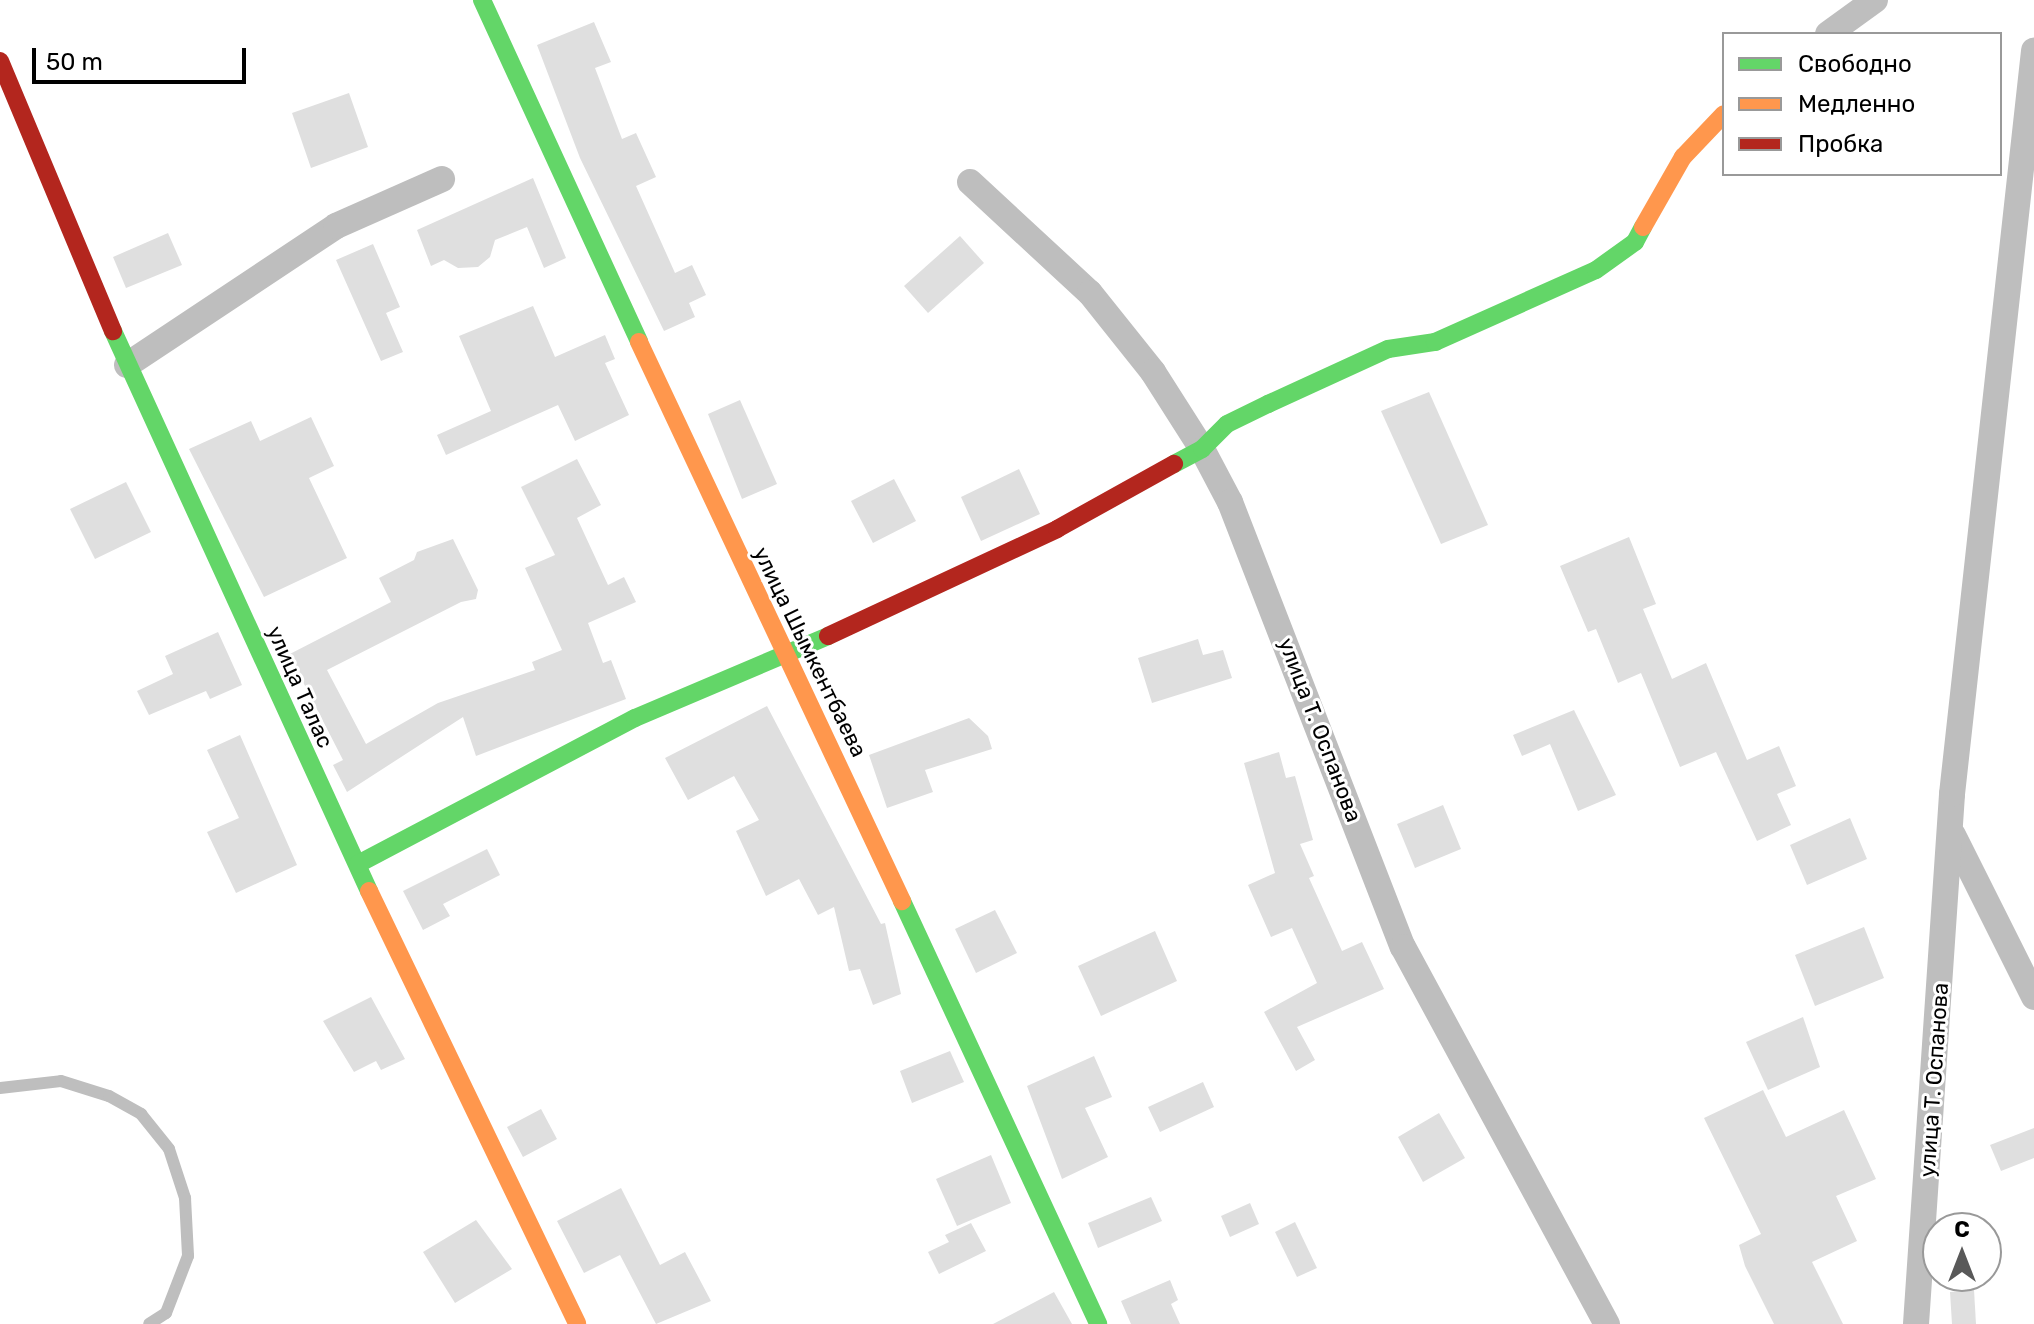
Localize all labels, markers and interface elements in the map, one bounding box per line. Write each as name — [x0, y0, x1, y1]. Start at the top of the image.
scale bar — [36, 32, 250, 82]
legend — [1722, 32, 2002, 176]
text: 50 m — [46, 48, 103, 76]
text: Свободно — [1798, 50, 1912, 78]
text: Медленно — [1798, 90, 1915, 118]
text: Пробка — [1798, 130, 1883, 158]
street label: улица Шымкентбаева — [748, 543, 872, 761]
street label: улица Талас — [261, 622, 339, 752]
street label: улица Т. Оспанова — [1273, 634, 1367, 826]
street label: улица Т. Оспанова — [1914, 982, 1954, 1178]
north arrow — [1922, 1212, 2002, 1292]
text: С — [1954, 1216, 1970, 1243]

